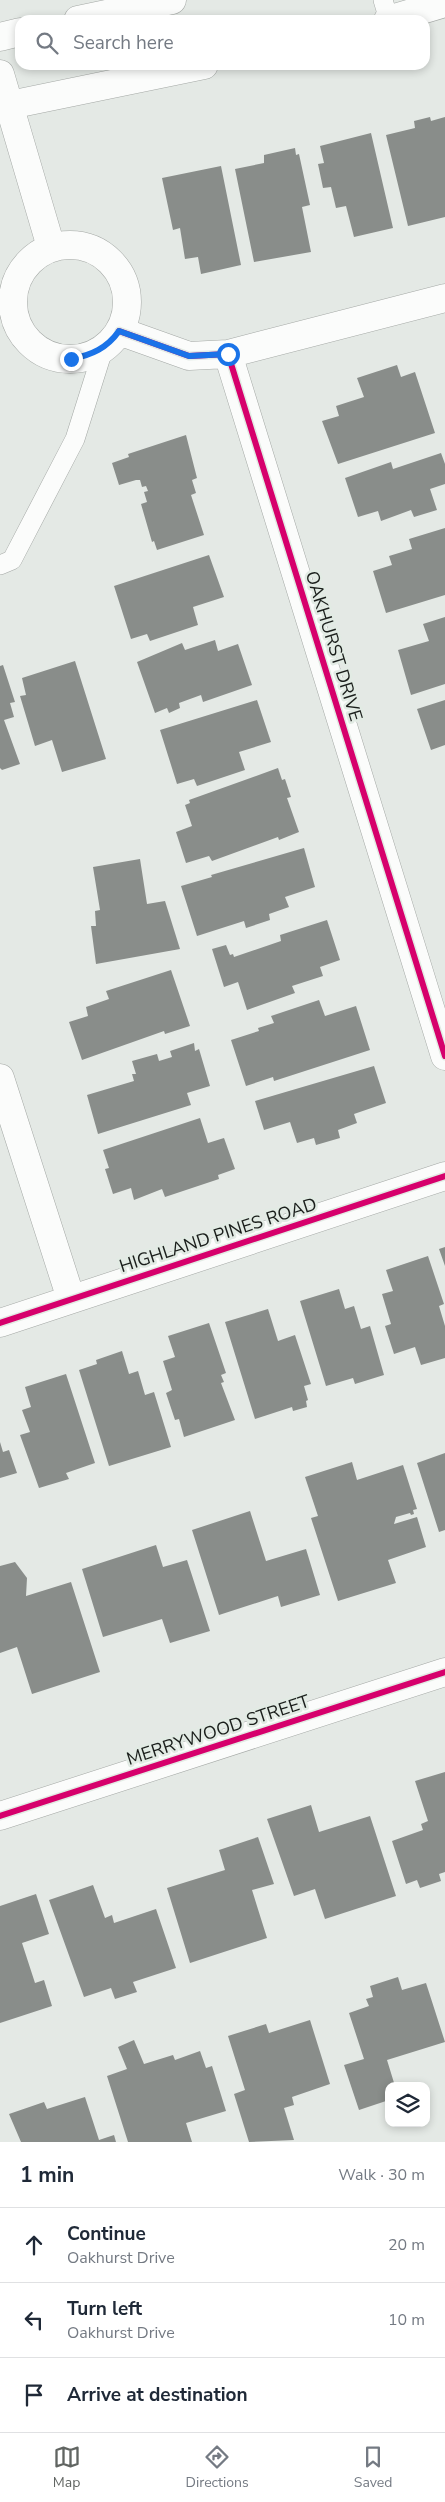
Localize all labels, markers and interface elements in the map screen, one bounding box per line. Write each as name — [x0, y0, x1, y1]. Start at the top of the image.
search box — [15, 15, 430, 70]
icon: search — [33, 29, 61, 57]
text: Search here — [73, 30, 174, 56]
route start — [217, 343, 240, 366]
route end — [60, 348, 83, 371]
street label: OAKHURST DRIVE — [300, 568, 368, 724]
street label: HIGHLAND PINES ROAD — [116, 1192, 320, 1278]
street label: MERRYWOOD STREET — [123, 1689, 313, 1771]
map controls — [385, 2082, 430, 2127]
button: layers — [385, 2082, 430, 2127]
text: 1 min — [20, 2161, 74, 2189]
text: Walk · 30 m — [338, 2164, 425, 2186]
text: Continue — [67, 2221, 146, 2247]
icon: ahead — [20, 2231, 48, 2259]
text: 20 m — [388, 2234, 425, 2256]
text: Oakhurst Drive — [67, 2247, 175, 2269]
text: Turn left — [67, 2296, 142, 2322]
icon: left — [20, 2306, 48, 2334]
text: 10 m — [388, 2309, 425, 2331]
text: Oakhurst Drive — [67, 2322, 175, 2344]
icon: arrive — [20, 2381, 48, 2409]
text: Arrive at destination — [67, 2382, 248, 2408]
tab: Map — [53, 2443, 81, 2492]
tab: Directions — [186, 2443, 249, 2492]
tab: Saved — [354, 2443, 392, 2492]

